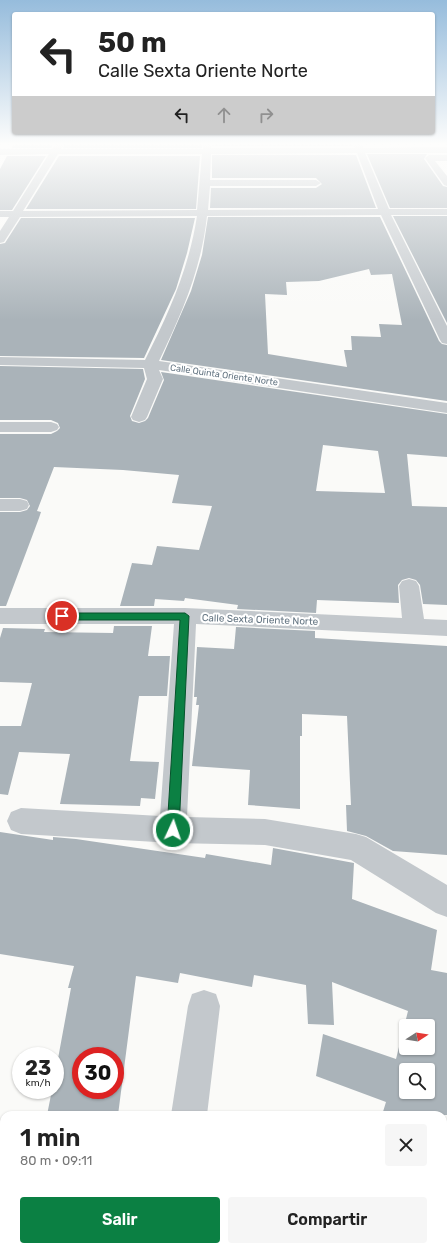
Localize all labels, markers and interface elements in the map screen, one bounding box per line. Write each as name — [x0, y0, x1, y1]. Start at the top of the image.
text: 50 m — [98, 26, 167, 59]
icon: left — [32, 28, 84, 80]
text: Calle Sexta Oriente Norte — [98, 60, 308, 82]
icon: left — [171, 104, 193, 126]
icon: ahead — [213, 104, 235, 126]
icon: right — [255, 104, 277, 126]
street label: Calle Quinta Oriente Norte — [170, 362, 278, 388]
pin — [45, 599, 79, 633]
icon: arrive — [51, 605, 73, 627]
street label: Calle Sexta Oriente Norte — [202, 612, 319, 628]
position arrow — [152, 809, 194, 851]
north arrow — [399, 1019, 435, 1055]
map controls — [399, 1019, 435, 1099]
speed limit sign: 30 — [72, 1047, 124, 1099]
text: 23 — [25, 1056, 51, 1080]
button: search — [399, 1063, 435, 1099]
text: km/h — [26, 1077, 50, 1089]
text: 1 min — [20, 1124, 80, 1152]
button: close — [385, 1124, 427, 1166]
text: 80 m · 09:11 — [20, 1153, 92, 1168]
button: Salir — [20, 1197, 220, 1243]
button: Compartir — [228, 1197, 427, 1243]

